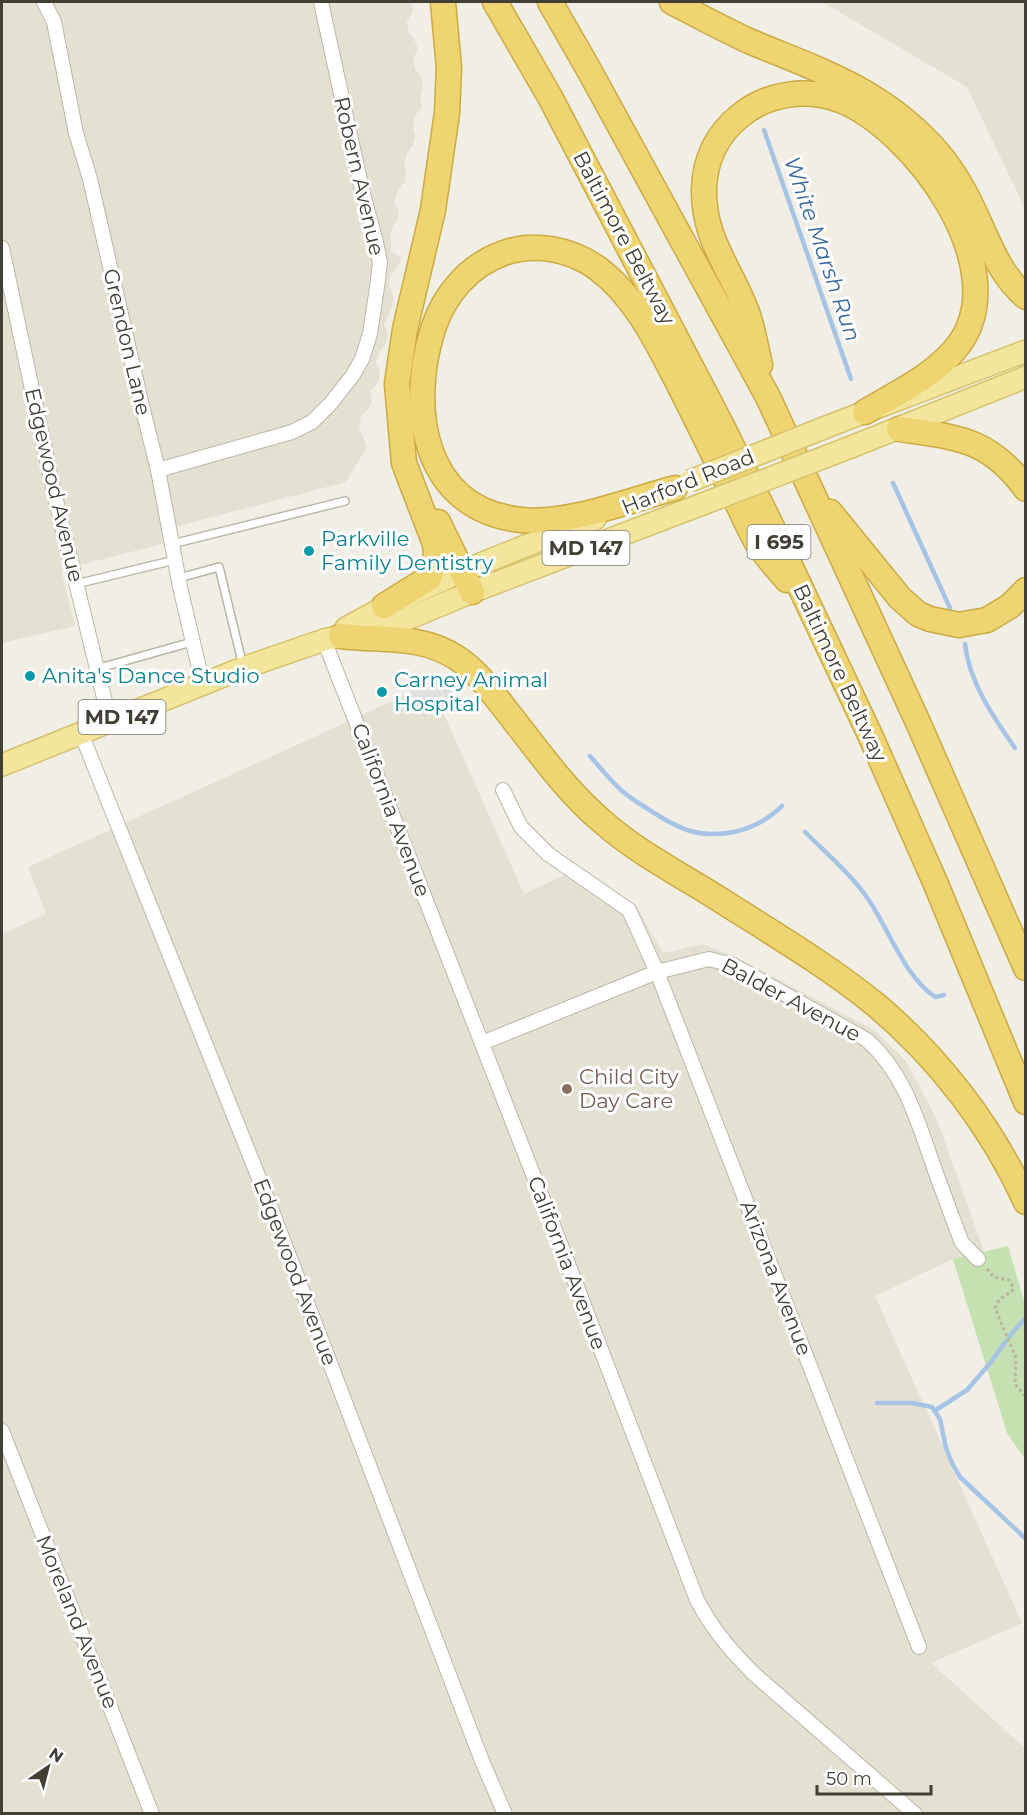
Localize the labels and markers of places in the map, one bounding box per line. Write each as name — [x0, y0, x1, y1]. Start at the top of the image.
place label: Parkville Family Dentistry — [321, 526, 494, 575]
marker: Parkville Family Dentistry — [302, 544, 316, 558]
place label: Anita's Dance Studio — [42, 663, 260, 688]
place label: Carney Animal Hospital — [394, 667, 548, 716]
marker: Anita's Dance Studio — [23, 669, 37, 683]
marker: Carney Animal Hospital — [375, 685, 389, 699]
place label: Child City Day Care — [579, 1064, 679, 1113]
marker: Child City Day Care — [560, 1082, 574, 1096]

